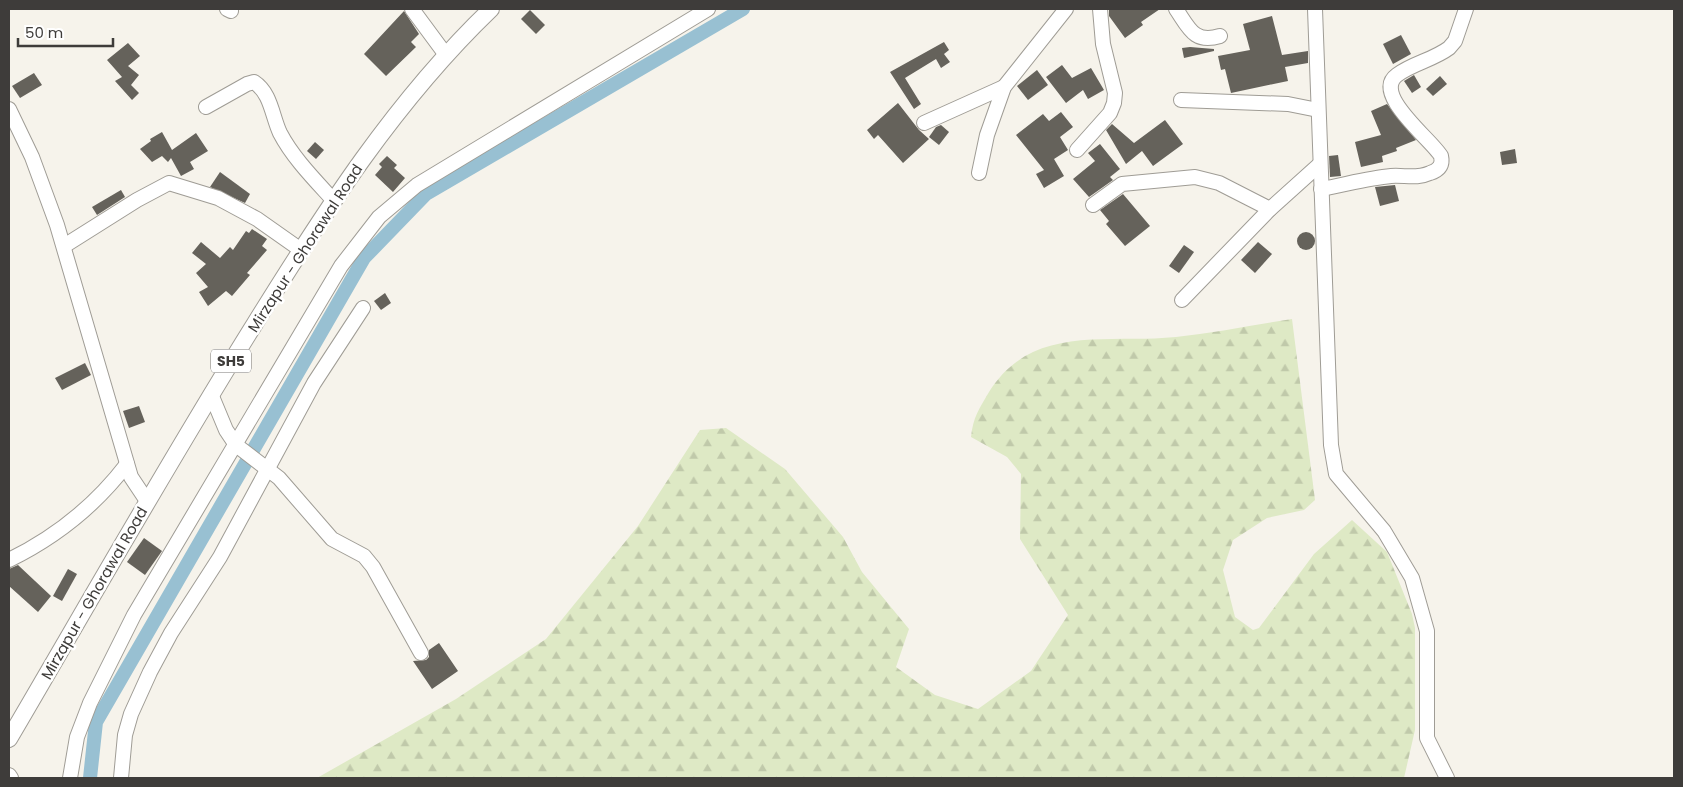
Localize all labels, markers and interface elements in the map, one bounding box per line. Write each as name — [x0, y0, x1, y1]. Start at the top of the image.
scale bar — [18, 15, 112, 47]
text: 50 m — [25, 22, 63, 43]
street label: Mirzapur - Ghorawal Road — [243, 160, 367, 336]
road number: SH5 — [211, 350, 251, 372]
street label: Mirzapur - Ghorawal Road — [36, 503, 152, 683]

